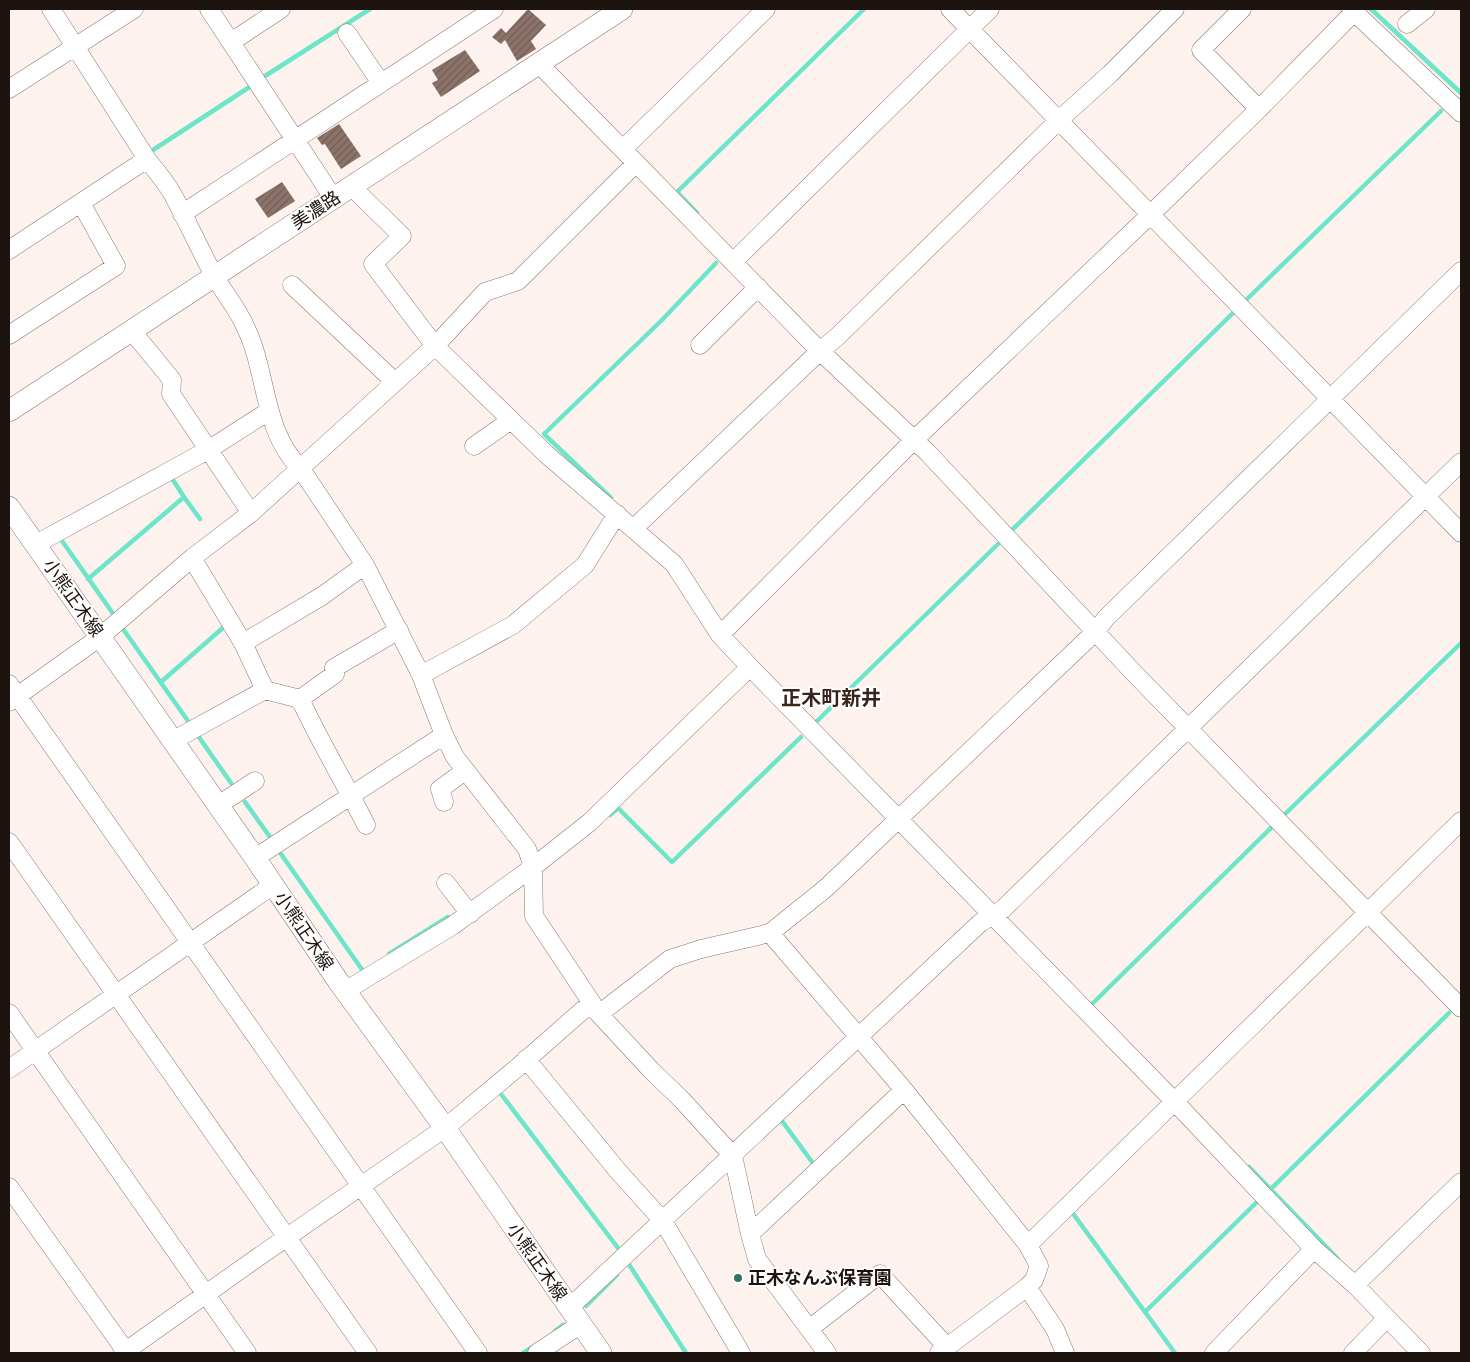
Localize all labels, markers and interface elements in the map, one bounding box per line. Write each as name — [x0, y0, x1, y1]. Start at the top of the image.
street label: 美濃路 — [286, 184, 345, 234]
street label: 小熊正木線 — [38, 554, 109, 641]
district label: 正木町新井 — [781, 684, 881, 711]
street label: 小熊正木線 — [270, 886, 340, 974]
street label: 小熊正木線 — [502, 1218, 573, 1305]
place label: 正木なんぶ保育園 — [748, 1265, 892, 1289]
marker: 正木なんぶ保育園 — [732, 1272, 744, 1284]

